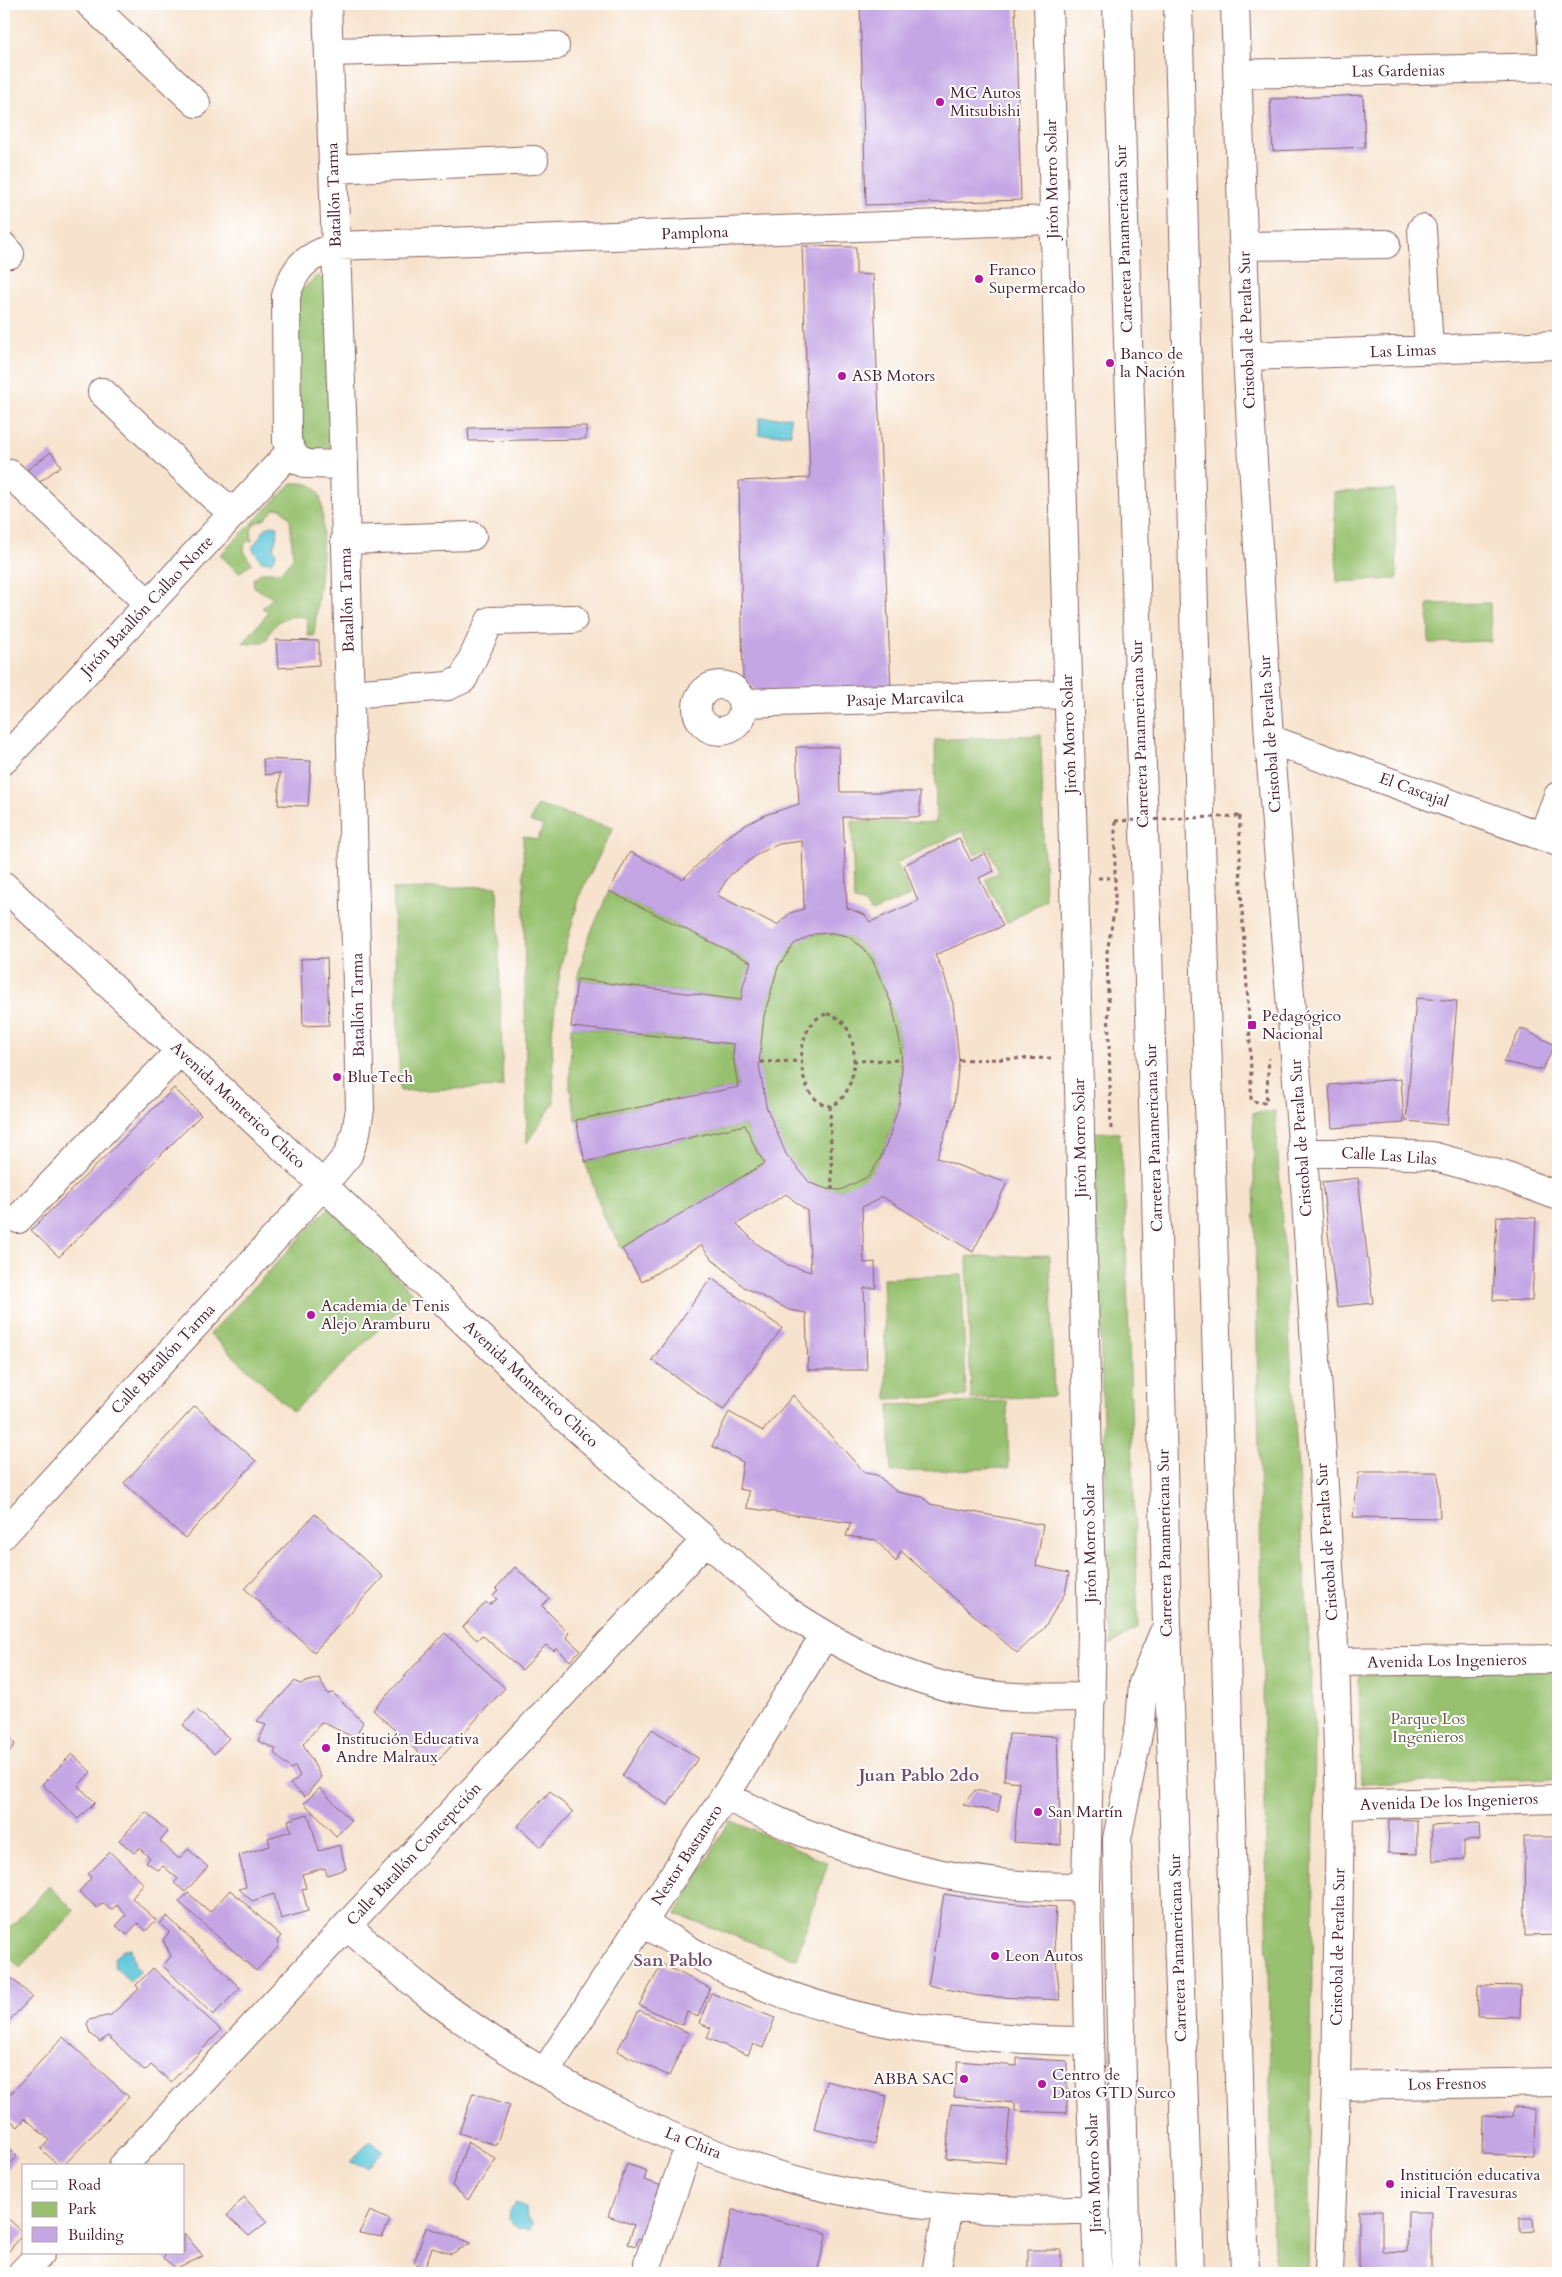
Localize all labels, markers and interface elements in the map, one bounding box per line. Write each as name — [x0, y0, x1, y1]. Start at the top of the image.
street label: Las Gardenias — [1351, 59, 1445, 83]
place label: MC Autos Mitsubishi — [950, 82, 1021, 122]
marker: MC Autos Mitsubishi — [934, 96, 946, 108]
street label: Jirón Morro Solar — [1040, 119, 1064, 241]
street label: Batallón Tarma — [321, 142, 347, 248]
street label: Carretera Panamericana Sur — [1110, 144, 1138, 333]
street label: Pamplona — [661, 221, 729, 245]
street label: Cristobal de Peralta Sur — [1233, 250, 1261, 409]
place label: Franco Supermercado — [989, 259, 1086, 299]
marker: Franco Supermercado — [973, 273, 985, 285]
street label: Las Limas — [1370, 339, 1436, 363]
place label: Banco de la Nación — [1120, 343, 1185, 383]
marker: Banco de la Nación — [1104, 357, 1116, 369]
place label: ASB Motors — [852, 365, 935, 387]
marker: ASB Motors — [836, 370, 848, 382]
street label: Jirón Batallón Callao Norte — [74, 531, 218, 683]
street label: Batallón Tarma — [334, 547, 360, 653]
street label: Carretera Panamericana Sur — [1126, 639, 1154, 828]
street label: Cristobal de Peralta Sur — [1254, 654, 1286, 814]
street label: Jirón Morro Solar — [1056, 674, 1082, 796]
street label: Pasaje Marcavilca — [846, 686, 964, 712]
street label: El Cascajal — [1376, 767, 1452, 813]
street label: Batallón Tarma — [346, 952, 370, 1058]
place label: Pedagógico Nacional — [1262, 1005, 1342, 1045]
marker: Pedagógico Nacional — [1246, 1019, 1258, 1031]
street label: Avenida Monterico Chico — [166, 1037, 311, 1174]
street label: Carretera Panamericana Sur — [1140, 1043, 1168, 1232]
street label: Cristobal de Peralta Sur — [1285, 1058, 1317, 1218]
place label: BlueTech — [347, 1066, 413, 1088]
marker: BlueTech — [331, 1071, 343, 1083]
street label: Jirón Morro Solar — [1068, 1078, 1092, 1200]
street label: Calle Las Lilas — [1341, 1142, 1437, 1170]
place label: Academia de Tenis Alejo Aramburu — [321, 1295, 450, 1335]
street label: Calle Batallón Tarma — [106, 1299, 220, 1419]
marker: Academia de Tenis Alejo Aramburu — [305, 1309, 317, 1321]
street label: Avenida Monterico Chico — [459, 1316, 604, 1453]
street label: Carretera Panamericana Sur — [1152, 1449, 1178, 1637]
street label: Cristobal de Peralta Sur — [1311, 1462, 1343, 1622]
street label: Jirón Morro Solar — [1078, 1483, 1102, 1605]
street label: Avenida Los Ingenieros — [1367, 1649, 1527, 1673]
park label: Parque Los Ingenieros — [1391, 1708, 1465, 1748]
place label: Institución Educativa Andre Malraux — [336, 1728, 479, 1768]
marker: Institución Educativa Andre Malraux — [320, 1742, 332, 1754]
district label: Juan Pablo 2do — [856, 1763, 979, 1788]
street label: Calle Batallón Concepcción — [342, 1777, 486, 1931]
street label: Avenida De los Ingenieros — [1359, 1788, 1539, 1816]
street label: Nestor Bastanero — [646, 1800, 728, 1910]
place label: San Martín — [1048, 1801, 1123, 1823]
marker: San Martín — [1032, 1806, 1044, 1818]
street label: Carretera Panamericana Sur — [1164, 1853, 1192, 2042]
street label: Cristobal de Peralta Sur — [1326, 1868, 1350, 2026]
place label: Leon Autos — [1005, 1945, 1083, 1967]
district label: San Pablo — [634, 1948, 712, 1973]
marker: Leon Autos — [989, 1950, 1001, 1962]
place label: Centro de Datos GTD Surco — [1052, 2064, 1176, 2104]
place label: ABBA SAC — [874, 2068, 954, 2090]
street label: Los Fresnos — [1407, 2072, 1487, 2096]
marker: ABBA SAC — [958, 2073, 970, 2085]
marker: Centro de Datos GTD Surco — [1036, 2078, 1048, 2090]
street label: Jirón Morro Solar — [1081, 2113, 1107, 2235]
street label: La Chira — [661, 2122, 725, 2164]
legend — [22, 2164, 185, 2254]
place label: Institución educativa inicial Travesuras — [1400, 2164, 1541, 2204]
text: Road — [68, 2175, 101, 2195]
marker: Institución educativa inicial Travesuras — [1384, 2178, 1396, 2190]
text: Park — [68, 2199, 97, 2219]
text: Building — [68, 2225, 124, 2245]

